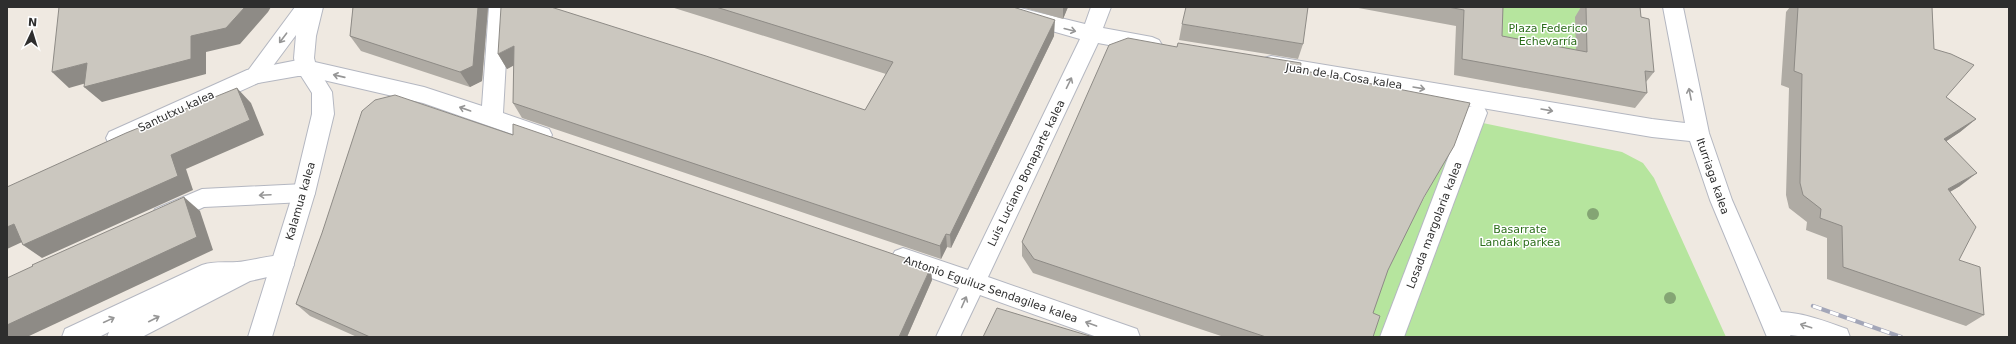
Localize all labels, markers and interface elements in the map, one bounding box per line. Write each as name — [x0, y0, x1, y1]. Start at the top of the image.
north arrow — [12, 12, 52, 52]
text: N — [28, 16, 38, 29]
park label: Plaza Federico Echevarría — [1508, 22, 1588, 48]
one-way arrow — [1063, 26, 1076, 34]
one-way arrow — [279, 33, 288, 44]
street label: Juan de la Cosa kalea — [1284, 61, 1403, 92]
one-way arrow — [333, 71, 346, 79]
one-way arrow — [1066, 78, 1073, 90]
one-way arrow — [1412, 84, 1425, 92]
street label: Santutxu kalea — [136, 88, 216, 135]
one-way arrow — [1686, 88, 1694, 101]
street label: Luis Luciano Bonaparte kalea — [985, 98, 1068, 249]
one-way arrow — [459, 105, 471, 113]
one-way arrow — [1540, 106, 1553, 114]
street label: Iturriaga kalea — [1693, 136, 1732, 216]
street label: Kalamua kalea — [283, 160, 318, 242]
street label: Losada margolaria kalea — [1404, 160, 1465, 291]
one-way arrow — [259, 191, 272, 199]
park label: Basarrate Landak parkea — [1479, 223, 1561, 249]
street label: Antonio Eguiluz Sendagilea kalea — [902, 254, 1080, 325]
one-way arrow — [961, 296, 968, 308]
one-way arrow — [148, 315, 160, 323]
one-way arrow — [103, 316, 115, 323]
one-way arrow — [1085, 319, 1097, 327]
one-way arrow — [1800, 322, 1813, 329]

